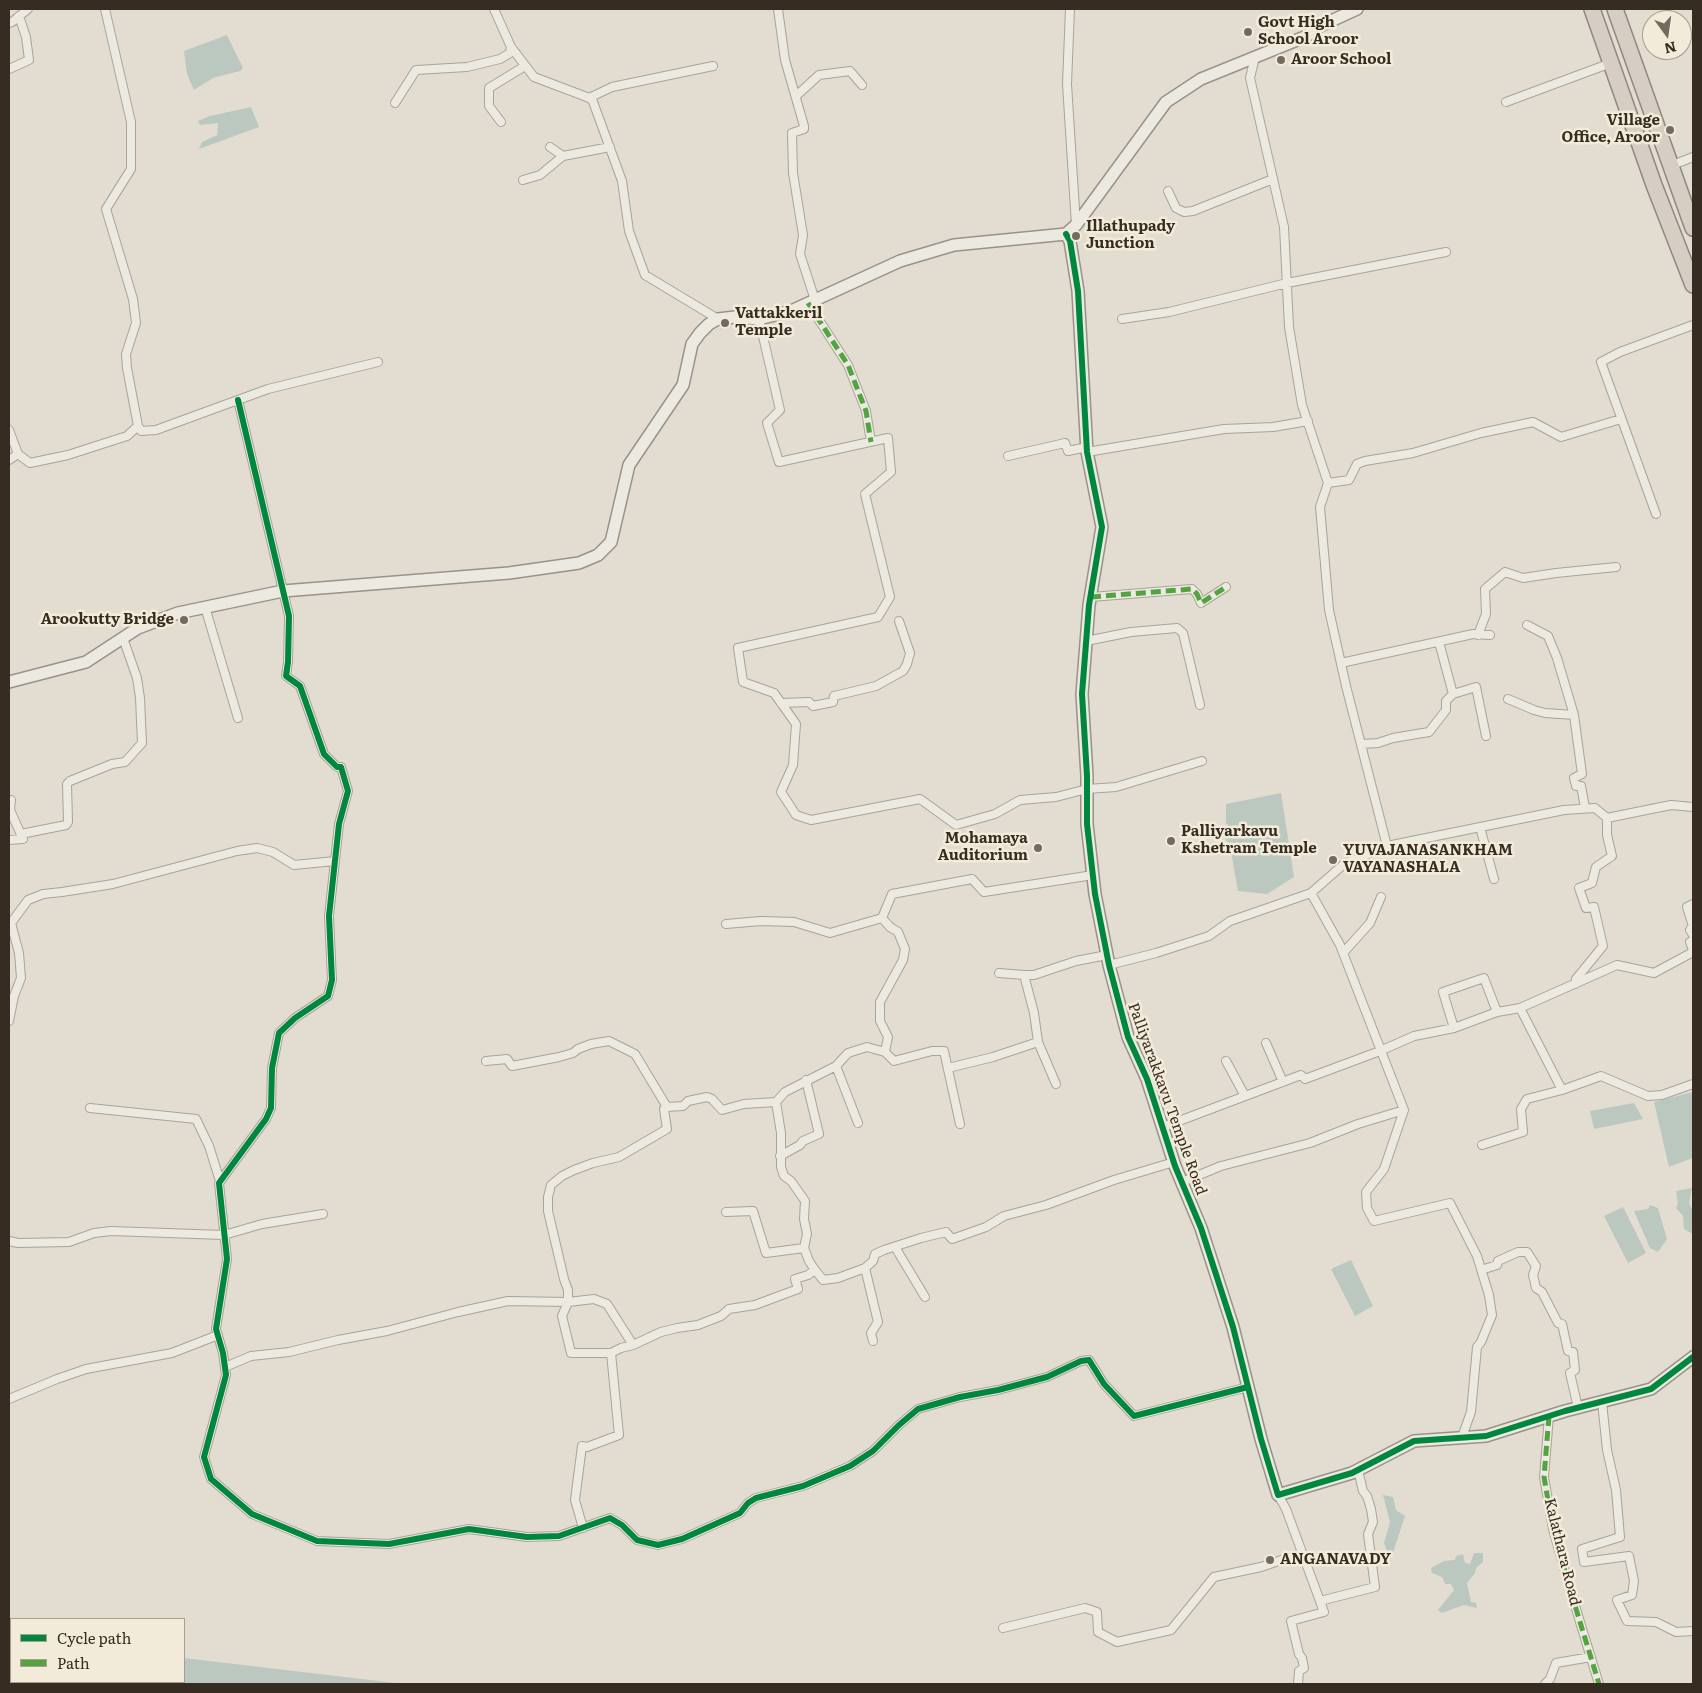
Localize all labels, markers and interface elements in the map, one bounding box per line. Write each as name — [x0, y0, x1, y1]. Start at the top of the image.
north arrow — [1642, 10, 1692, 60]
place label: Govt High School Aroor — [1258, 14, 1358, 49]
marker: Govt High School Aroor — [1242, 26, 1254, 38]
text: N — [1662, 37, 1679, 60]
place label: Aroor School — [1291, 51, 1391, 69]
marker: Aroor School — [1275, 54, 1287, 66]
place label: Village Office, Aroor — [1561, 112, 1660, 147]
marker: Village Office, Aroor — [1664, 124, 1676, 136]
place label: Illathupady Junction — [1086, 218, 1175, 253]
marker: Illathupady Junction — [1070, 230, 1082, 242]
place label: Vattakkeril Temple — [735, 305, 822, 340]
marker: Vattakkeril Temple — [719, 317, 731, 329]
place label: Arookutty Bridge — [41, 611, 174, 629]
marker: Arookutty Bridge — [178, 614, 190, 626]
place label: Palliyarkavu Kshetram Temple — [1181, 823, 1317, 858]
place label: Mohamaya Auditorium — [938, 830, 1028, 865]
marker: Palliyarkavu Kshetram Temple — [1165, 835, 1177, 847]
marker: Mohamaya Auditorium — [1032, 842, 1044, 854]
place label: YUVAJANASANKHAM VAYANASHALA — [1343, 842, 1513, 877]
marker: YUVAJANASANKHAM VAYANASHALA — [1327, 854, 1339, 866]
street label: Palliyarakkavu Temple Road — [1124, 1000, 1210, 1198]
street label: Kalathara Road — [1540, 1496, 1584, 1608]
place label: ANGANAVADY — [1280, 1551, 1391, 1569]
marker: ANGANAVADY — [1264, 1554, 1276, 1566]
legend — [10, 1618, 185, 1683]
text: Cycle path — [57, 1626, 131, 1649]
text: Path — [57, 1651, 90, 1674]

